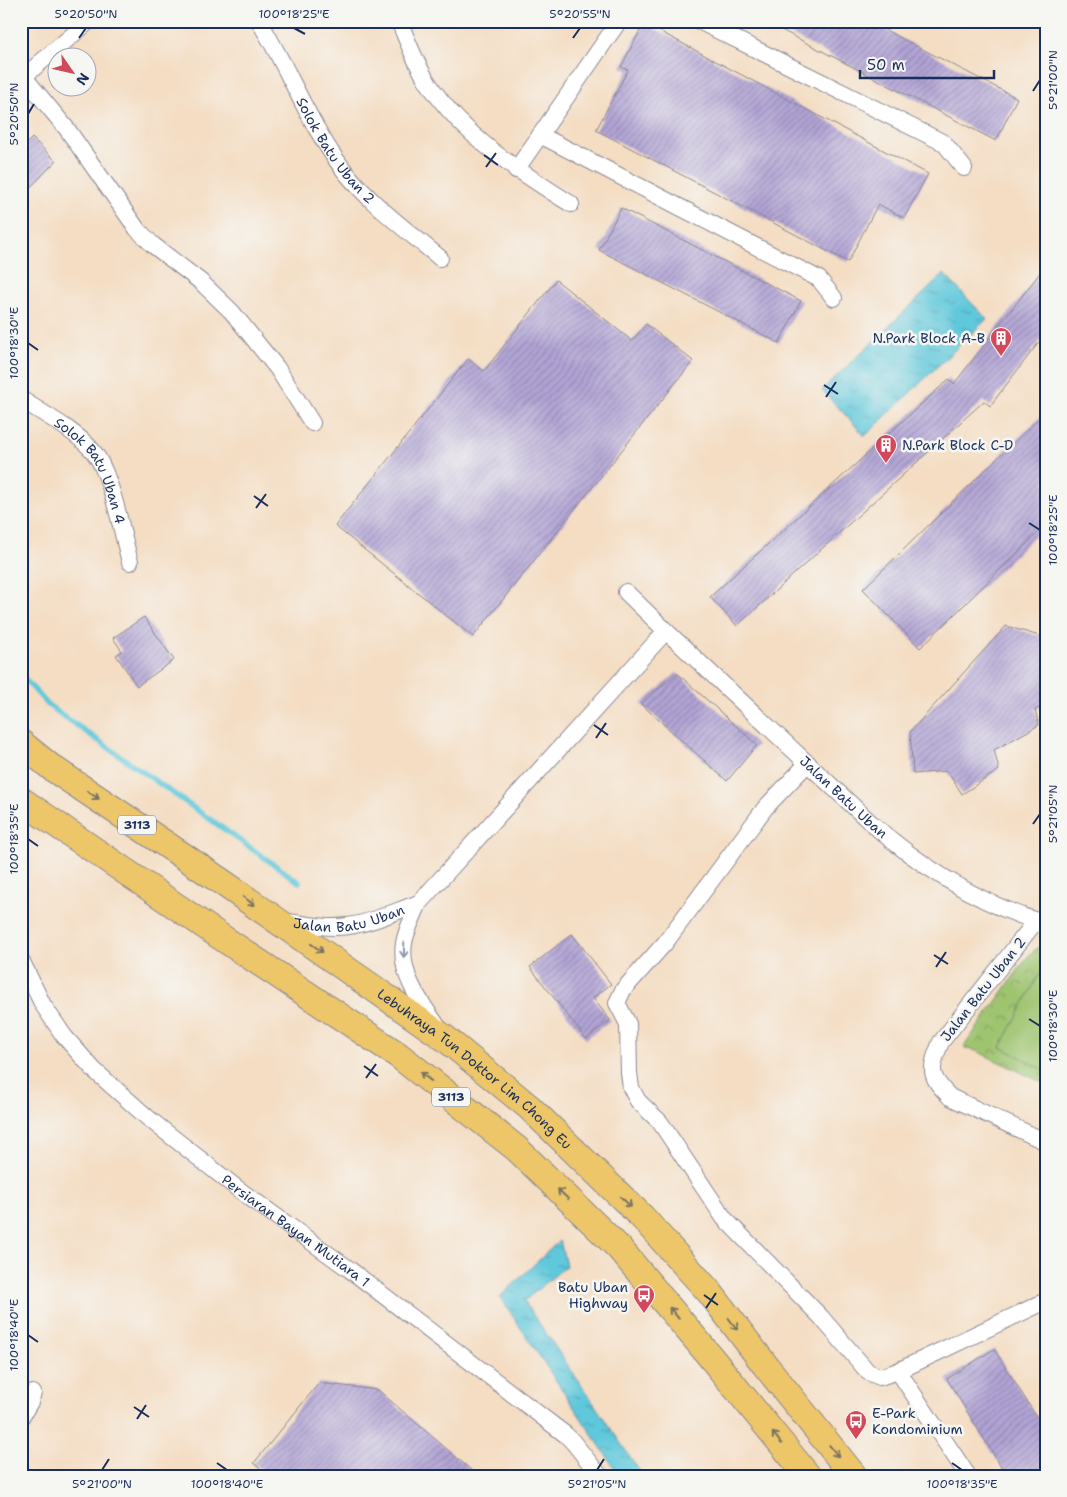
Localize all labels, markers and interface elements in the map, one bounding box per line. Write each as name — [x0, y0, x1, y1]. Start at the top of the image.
text: 5°20'50"N — [55, 6, 117, 22]
text: 100°18'25"E — [258, 6, 330, 22]
text: 5°20'55"N — [549, 6, 611, 22]
north arrow — [48, 48, 98, 98]
scale bar — [860, 48, 993, 80]
text: 5°21'00"N — [1045, 50, 1061, 110]
text: 50 m — [867, 55, 905, 75]
text: N — [72, 70, 93, 89]
text: 5°20'50"N — [6, 83, 22, 145]
street label: Solok Batu Uban 2 — [292, 94, 379, 208]
text: 100°18'30"E — [6, 307, 22, 379]
building icon: N.Park Block A-B — [989, 326, 1013, 357]
place label: N.Park Block A-B — [873, 329, 985, 347]
street label: Solok Batu Uban 4 — [51, 413, 129, 526]
building icon: N.Park Block C-D — [874, 433, 898, 464]
place label: N.Park Block C-D — [902, 436, 1013, 454]
text: 100°18'25"E — [1045, 494, 1061, 566]
street label: Jalan Batu Uban — [796, 752, 892, 842]
text: 5°21'05"N — [1045, 785, 1061, 843]
one-way arrow — [85, 790, 99, 800]
text: 100°18'35"E — [6, 803, 22, 875]
road number: 3113 — [118, 816, 156, 834]
one-way arrow — [242, 896, 256, 906]
street label: Jalan Batu Uban — [292, 900, 407, 936]
street label: Jalan Batu Uban 2 — [937, 933, 1029, 1045]
one-way arrow — [400, 941, 409, 957]
one-way arrow — [309, 943, 323, 953]
street label: Lebuhraya Tun Doktor Lim Chong Eu — [374, 985, 576, 1153]
text: 100°18'30"E — [1045, 990, 1061, 1062]
one-way arrow — [420, 1072, 433, 1083]
road number: 3113 — [432, 1088, 470, 1106]
street label: Persiaran Bayan Mutiara 1 — [218, 1171, 373, 1291]
one-way arrow — [557, 1188, 569, 1200]
one-way arrow — [620, 1196, 633, 1208]
place label: Batu Uban Highway — [558, 1278, 628, 1312]
bus stop icon: Batu Uban Highway — [632, 1283, 656, 1314]
text: 100°18'40"E — [6, 1299, 22, 1371]
one-way arrow — [668, 1306, 679, 1319]
one-way arrow — [728, 1317, 739, 1330]
place label: E-Park Kondominium — [872, 1404, 963, 1438]
bus stop icon: E-Park Kondominium — [844, 1409, 868, 1440]
one-way arrow — [772, 1432, 783, 1445]
one-way arrow — [829, 1444, 840, 1457]
text: 5°21'00"N — [72, 1476, 132, 1492]
text: 100°18'40"E — [191, 1476, 263, 1492]
text: 5°21'05"N — [568, 1476, 626, 1492]
text: 100°18'35"E — [926, 1476, 998, 1492]

